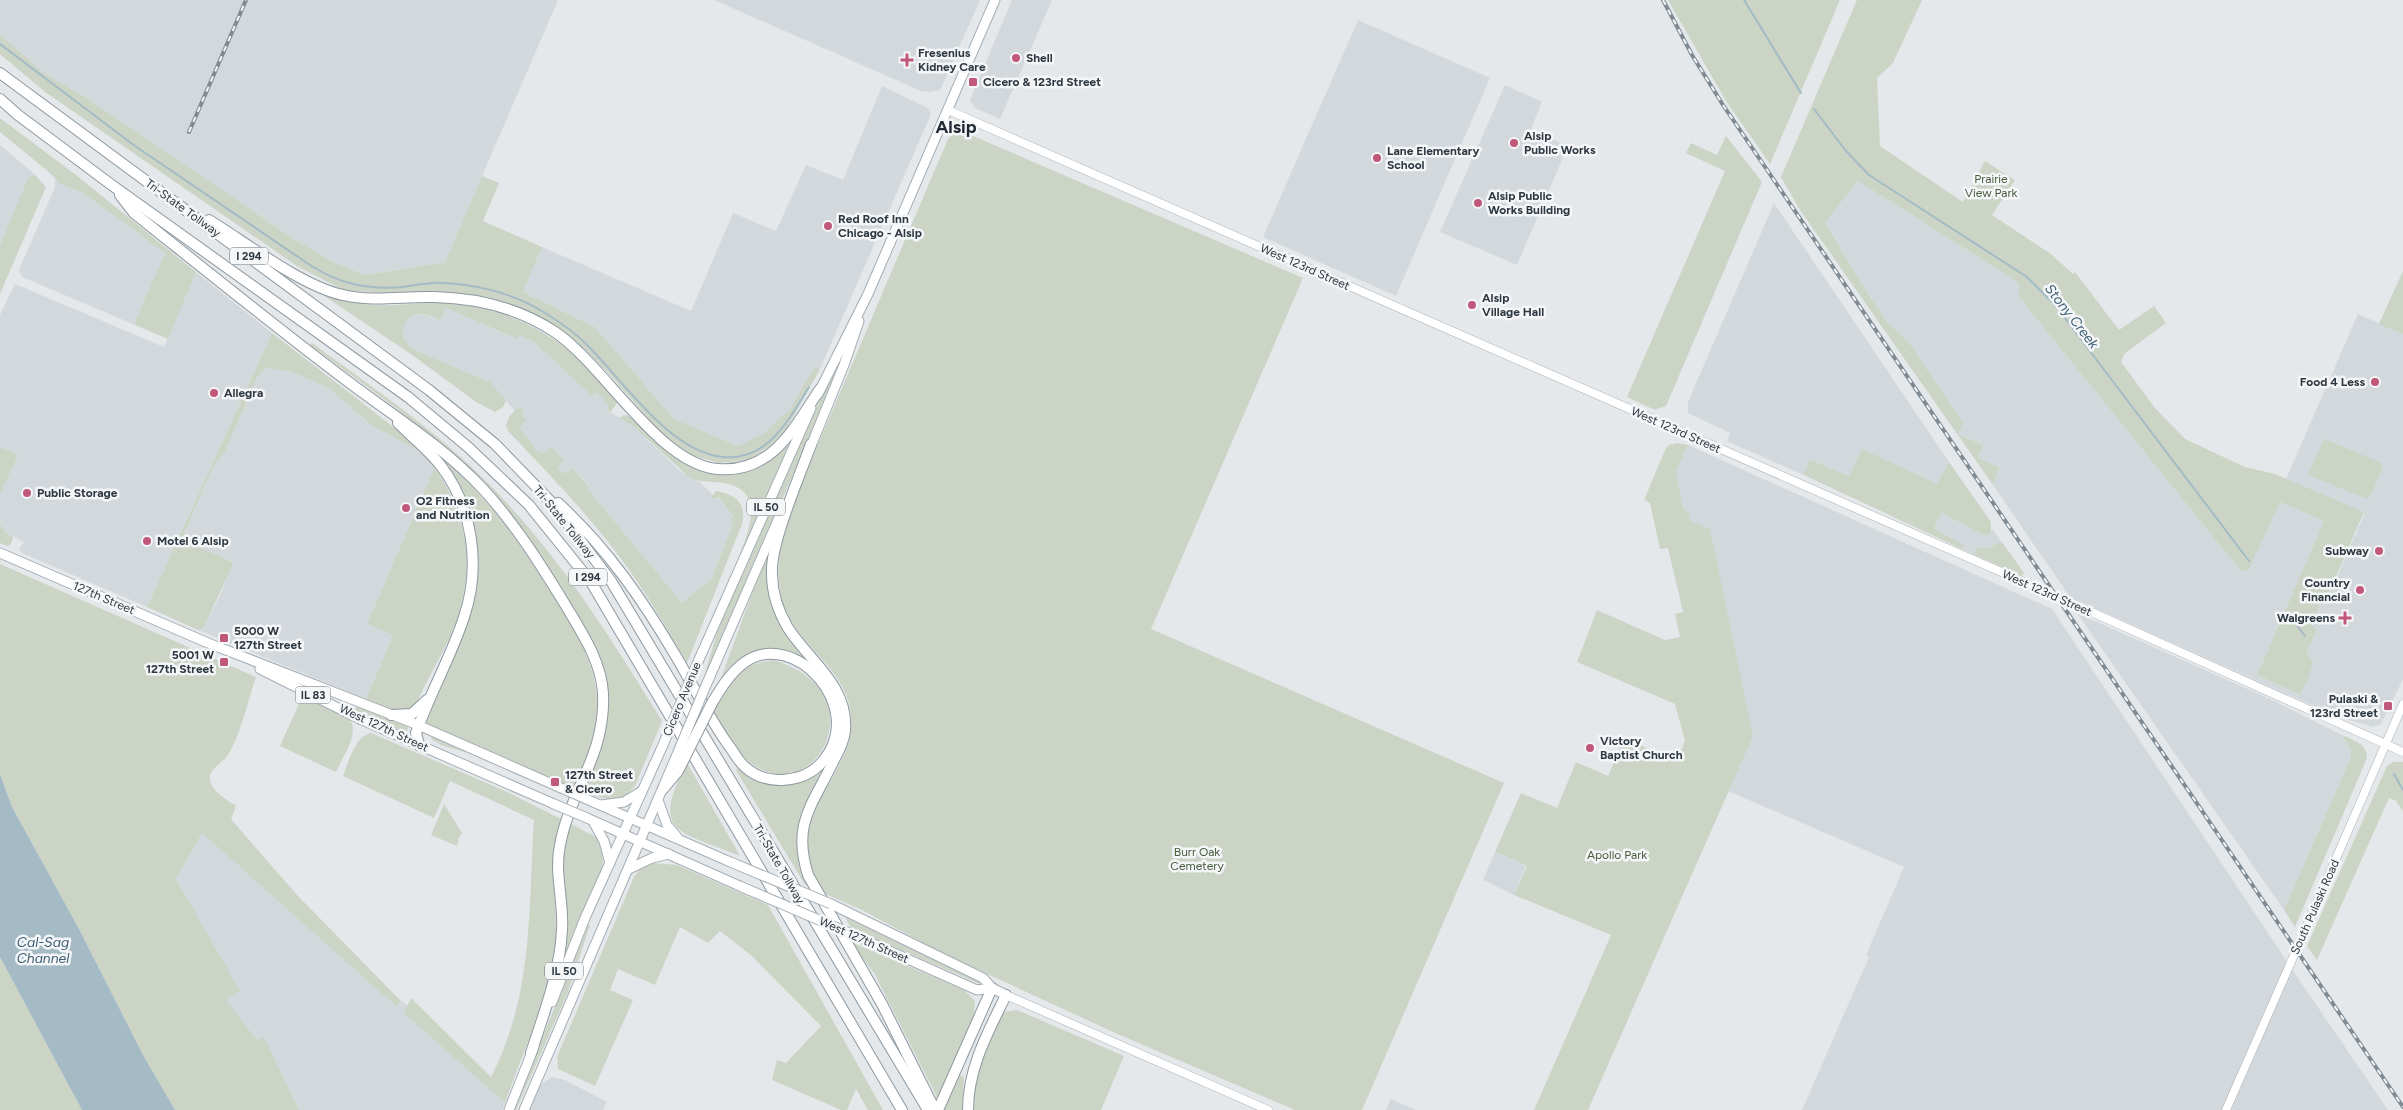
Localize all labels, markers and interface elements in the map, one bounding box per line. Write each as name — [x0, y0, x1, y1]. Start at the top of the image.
place label: Fresenius Kidney Care — [918, 46, 986, 74]
place label: Shell — [1026, 51, 1053, 65]
marker: Shell — [1010, 52, 1022, 64]
marker: Fresenius Kidney Care — [900, 53, 914, 67]
place label: Cicero & 123rd Street — [983, 75, 1101, 89]
marker: Cicero & 123rd Street — [967, 76, 979, 88]
district label: Alsip — [935, 116, 977, 138]
place label: Alsip Public Works — [1524, 129, 1596, 157]
marker: Alsip Public Works — [1508, 137, 1520, 149]
place label: Lane Elementary School — [1387, 144, 1479, 172]
marker: Lane Elementary School — [1371, 152, 1383, 164]
park label: Prairie View Park — [1965, 172, 2018, 200]
street label: Tri-State Tollway — [143, 176, 224, 240]
place label: Alsip Public Works Building — [1488, 189, 1570, 217]
marker: Alsip Public Works Building — [1472, 197, 1484, 209]
place label: Red Roof Inn Chicago - Alsip — [838, 212, 922, 240]
marker: Red Roof Inn Chicago - Alsip — [822, 220, 834, 232]
street label: West 123rd Street — [1258, 241, 1352, 293]
road number: I 294 — [230, 248, 268, 264]
water label: Stony Creek — [2041, 280, 2103, 353]
place label: Alsip Village Hall — [1482, 291, 1544, 319]
marker: Alsip Village Hall — [1466, 299, 1478, 311]
place label: Food 4 Less — [2300, 375, 2365, 389]
marker: Food 4 Less — [2369, 376, 2381, 388]
place label: Allegra — [224, 386, 263, 400]
marker: Allegra — [208, 387, 220, 399]
street label: West 123rd Street — [1629, 404, 1723, 456]
street label: Tri-State Tollway — [530, 483, 598, 562]
place label: Public Storage — [37, 486, 118, 500]
marker: Public Storage — [21, 487, 33, 499]
place label: O2 Fitness and Nutrition — [416, 494, 490, 522]
road number: IL 50 — [747, 498, 785, 516]
marker: O2 Fitness and Nutrition — [400, 502, 412, 514]
place label: Motel 6 Alsip — [157, 534, 229, 548]
marker: Motel 6 Alsip — [141, 535, 153, 547]
place label: Subway — [2325, 544, 2369, 558]
marker: Subway — [2373, 545, 2385, 557]
street label: West 123rd Street — [2000, 567, 2094, 619]
road number: I 294 — [569, 568, 607, 586]
place label: Country Financial — [2301, 576, 2350, 604]
street label: 127th Street — [71, 579, 137, 617]
marker: Country Financial — [2354, 584, 2366, 596]
place label: Walgreens — [2277, 611, 2335, 625]
marker: Walgreens — [2339, 612, 2351, 624]
place label: 5000 W 127th Street — [234, 624, 302, 652]
marker: 5000 W 127th Street — [218, 632, 230, 644]
place label: 5001 W 127th Street — [146, 648, 214, 676]
marker: 5001 W 127th Street — [218, 656, 230, 668]
street label: Cicero Avenue — [660, 659, 704, 738]
road number: IL 83 — [296, 686, 330, 704]
place label: Pulaski & 123rd Street — [2310, 692, 2378, 720]
marker: Pulaski & 123rd Street — [2382, 700, 2394, 712]
street label: West 127th Street — [337, 701, 431, 755]
place label: Victory Baptist Church — [1600, 734, 1683, 762]
marker: Victory Baptist Church — [1584, 742, 1596, 754]
place label: 127th Street & Cicero — [565, 768, 633, 796]
marker: 127th Street & Cicero — [549, 776, 561, 788]
street label: Tri-State Tollway — [751, 822, 808, 907]
park label: Burr Oak Cemetery — [1170, 845, 1224, 873]
park label: Apollo Park — [1587, 848, 1647, 862]
street label: South Pulaski Road — [2288, 857, 2342, 957]
street label: West 127th Street — [817, 914, 911, 966]
water label: Cal-Sag Channel — [17, 934, 70, 967]
road number: IL 50 — [545, 962, 583, 979]

